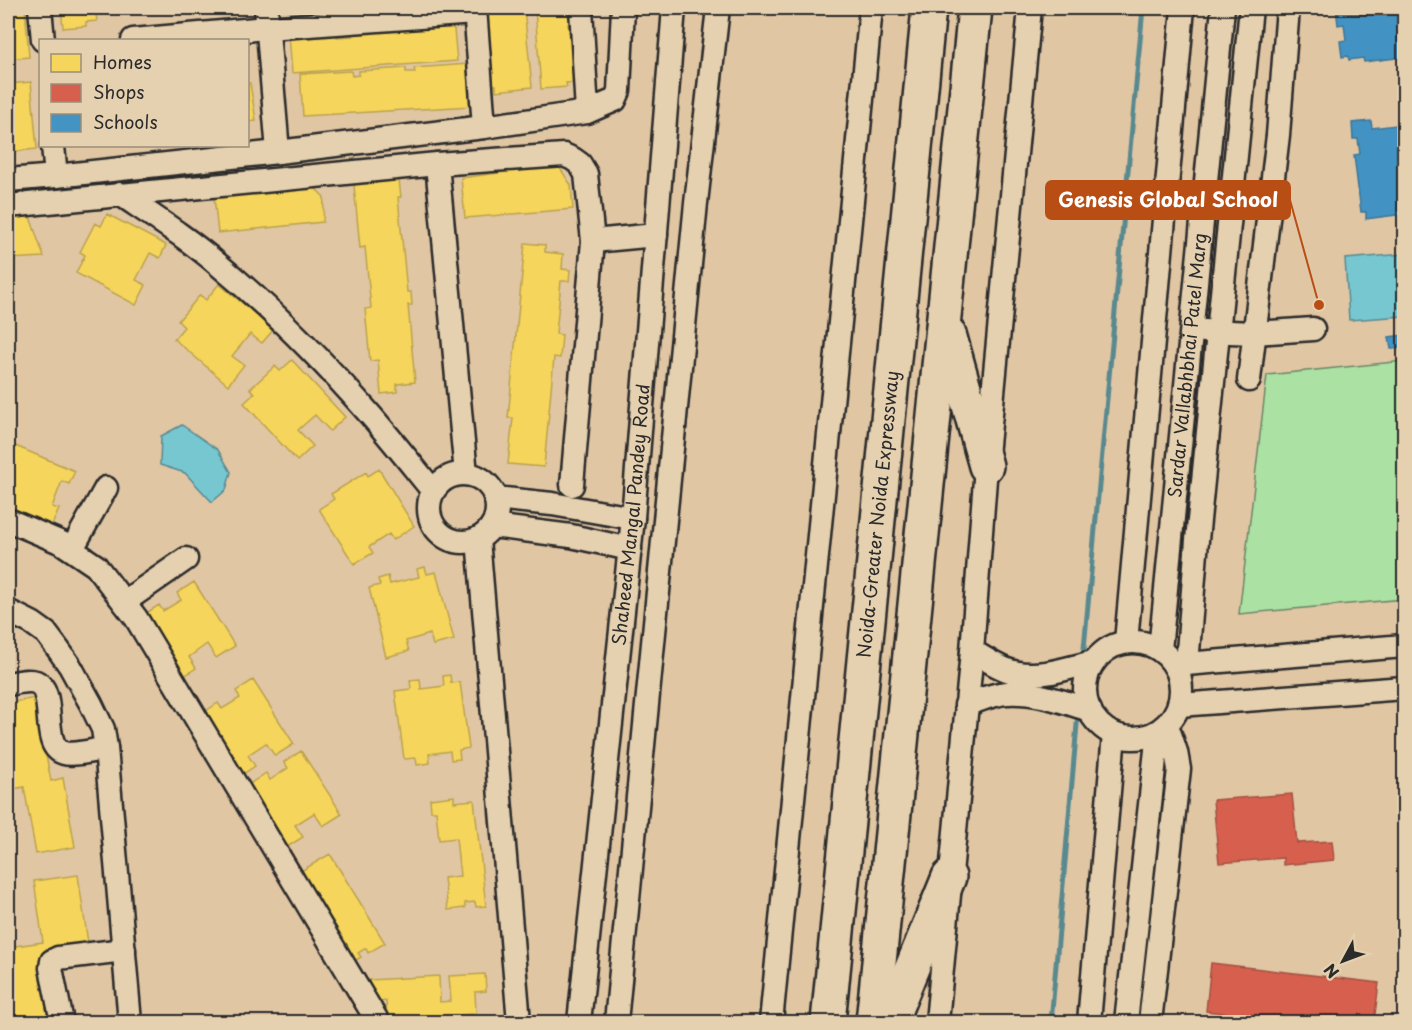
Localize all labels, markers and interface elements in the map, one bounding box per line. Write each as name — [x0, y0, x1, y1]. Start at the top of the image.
legend — [39, 39, 249, 147]
text: Homes — [93, 48, 151, 75]
text: Shops — [93, 78, 144, 105]
text: Schools — [93, 108, 158, 135]
callout: Genesis Global School — [1046, 181, 1290, 219]
text: Genesis Global School — [1058, 184, 1278, 214]
street label: Sardar Vallabhbhai Patel Marg — [1160, 232, 1213, 499]
street label: Noida-Greater Noida Expressway — [849, 369, 905, 659]
street label: Shaheed Mangal Pandey Road — [604, 383, 656, 647]
north arrow — [1313, 931, 1373, 991]
text: N — [1318, 959, 1344, 984]

